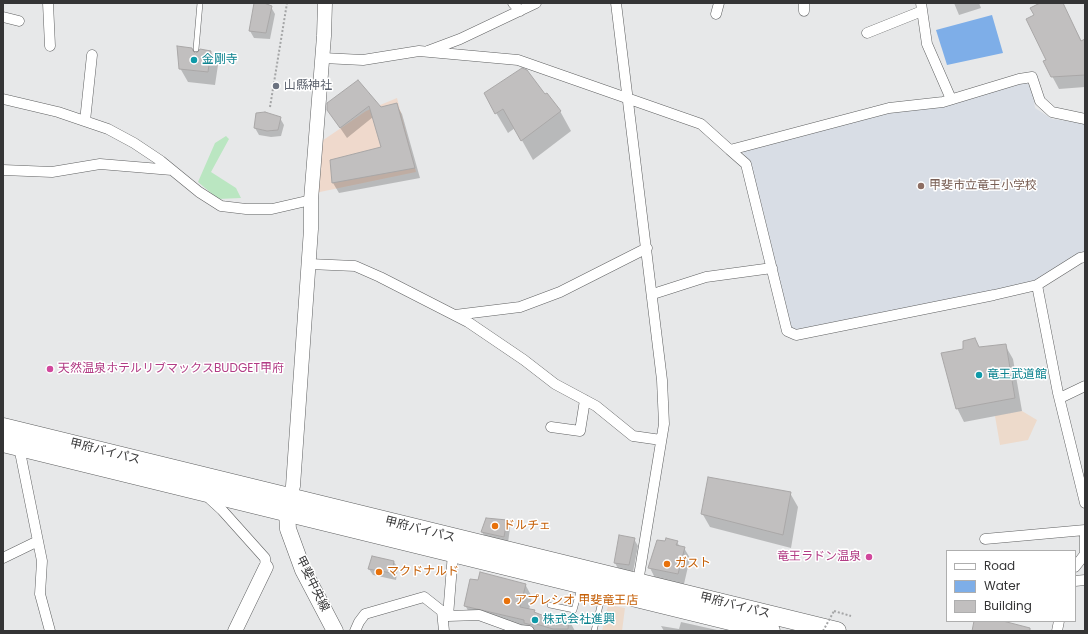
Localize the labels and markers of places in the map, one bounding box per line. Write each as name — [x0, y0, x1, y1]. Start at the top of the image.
place label: 金剛寺 — [202, 53, 238, 67]
marker: 金剛寺 — [189, 55, 199, 65]
place label: 山縣神社 — [284, 79, 332, 93]
marker: 山縣神社 — [271, 81, 281, 91]
place label: 甲斐市立竜王小学校 — [929, 179, 1037, 193]
marker: 甲斐市立竜王小学校 — [916, 181, 926, 191]
place label: 天然温泉ホテルリブマックスBUDGET甲府 — [58, 362, 284, 376]
marker: 天然温泉ホテルリブマックスBUDGET甲府 — [45, 364, 55, 374]
place label: 竜王武道館 — [987, 368, 1047, 382]
marker: 竜王武道館 — [974, 370, 984, 380]
place label: ドルチェ — [503, 519, 551, 533]
marker: ドルチェ — [490, 521, 500, 531]
place label: 竜王ラドン温泉 — [777, 550, 861, 564]
marker: 竜王ラドン温泉 — [864, 552, 874, 562]
place label: ガスト — [675, 557, 711, 571]
marker: ガスト — [662, 559, 672, 569]
place label: マクドナルド — [387, 565, 459, 579]
marker: マクドナルド — [374, 567, 384, 577]
place label: アプレシオ 甲斐竜王店 — [515, 594, 638, 608]
marker: アプレシオ 甲斐竜王店 — [502, 596, 512, 606]
place label: 株式会社進興 — [543, 613, 615, 627]
marker: 株式会社進興 — [530, 615, 540, 625]

